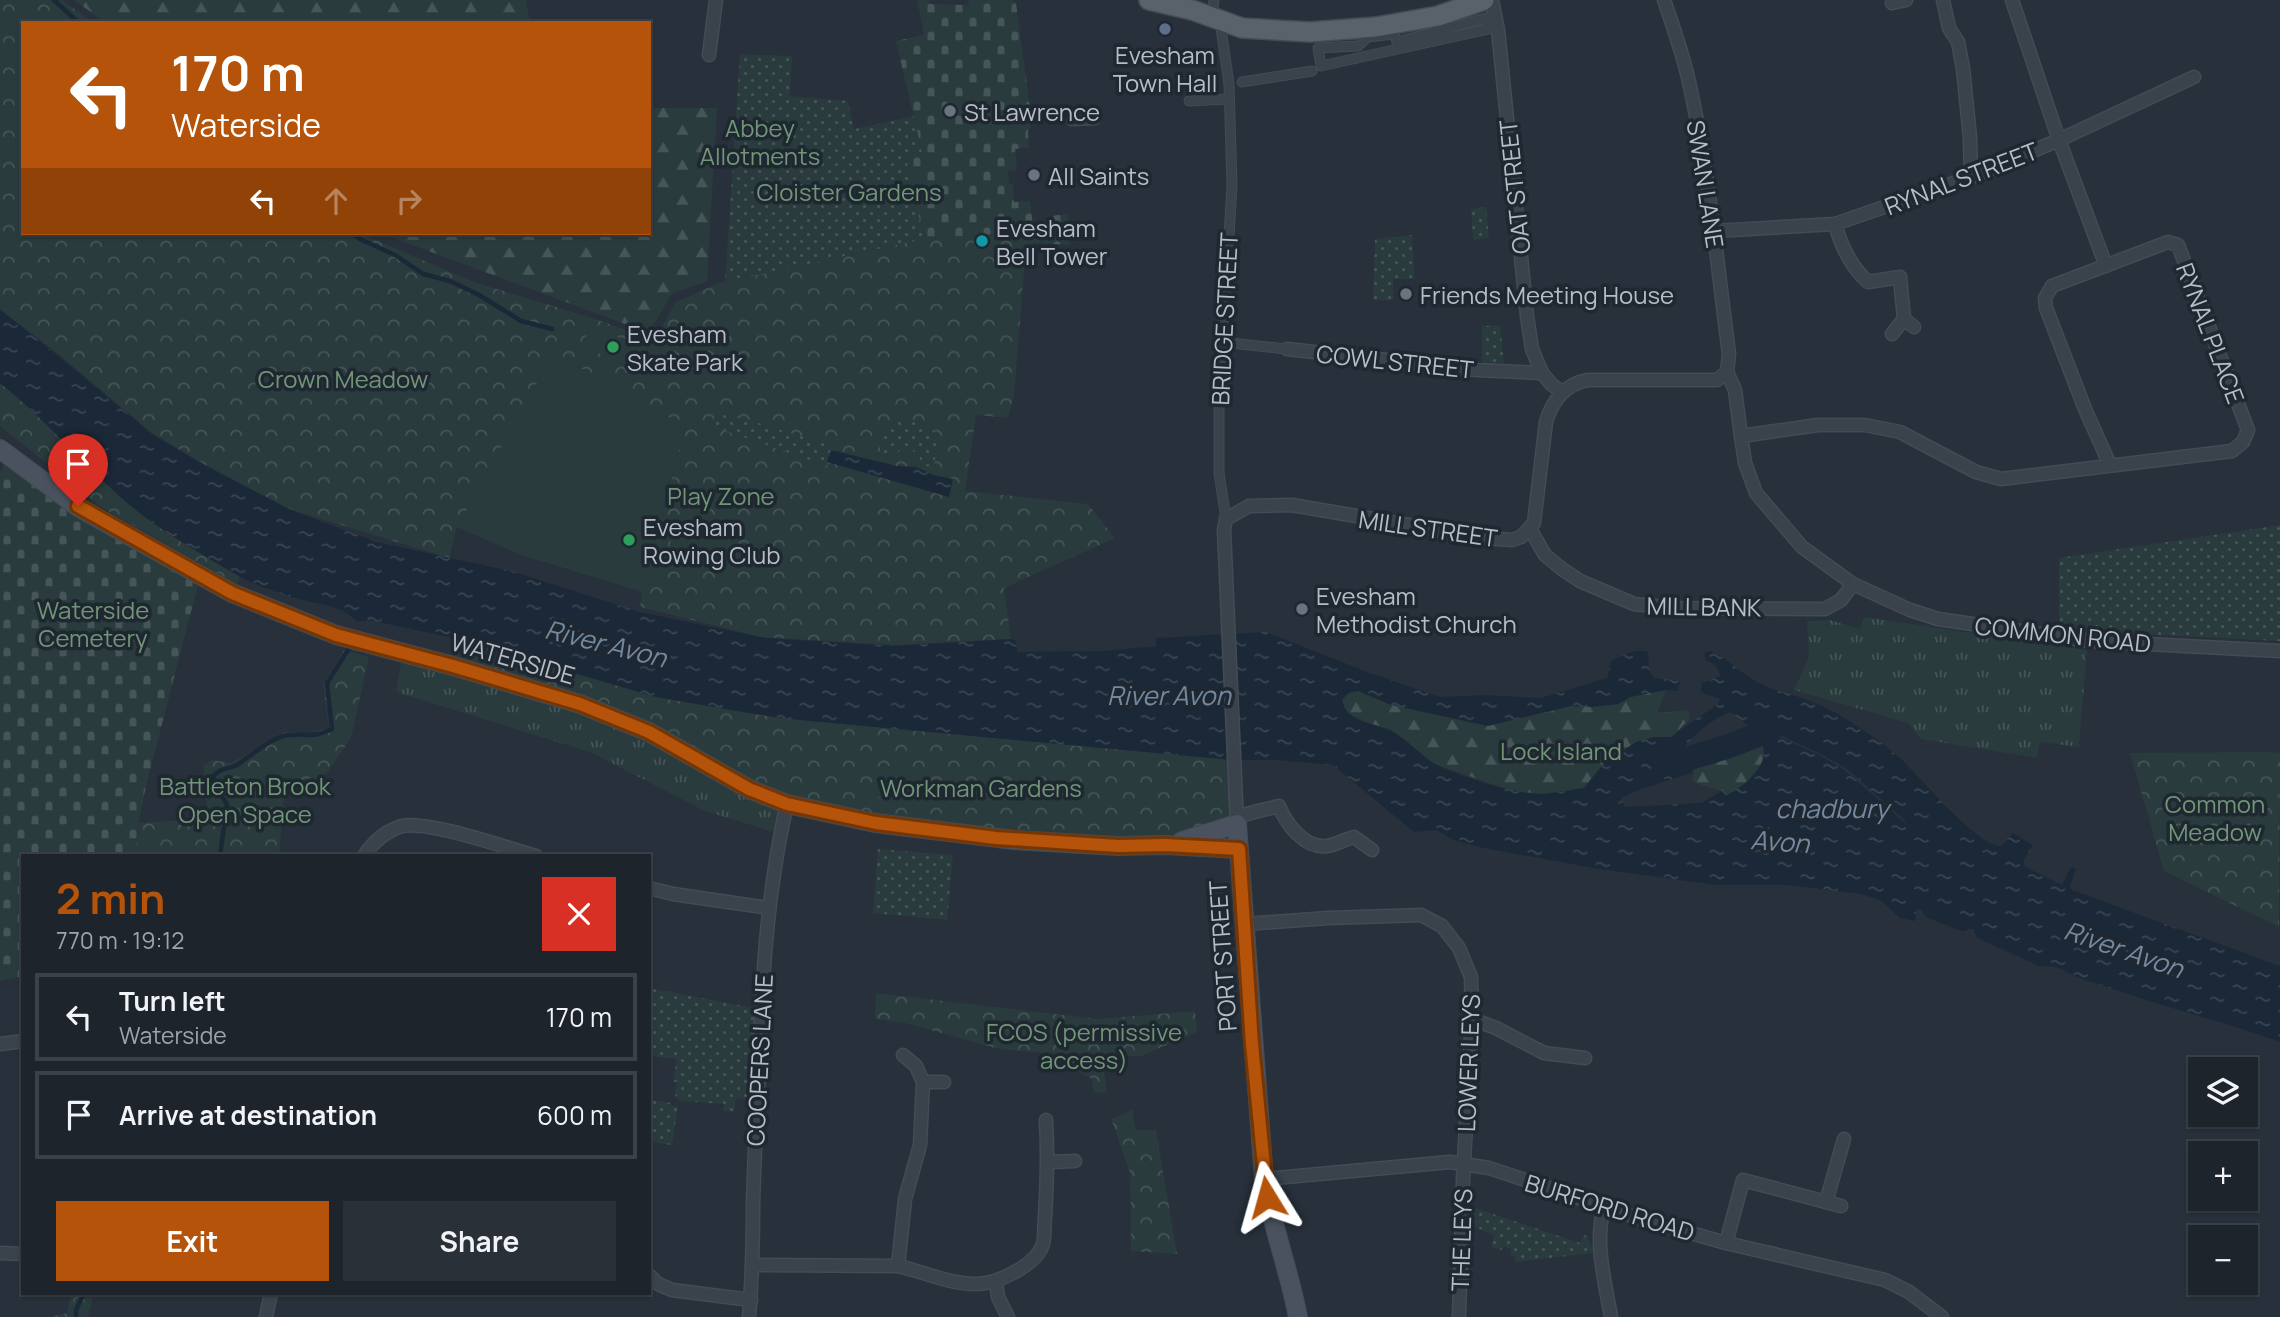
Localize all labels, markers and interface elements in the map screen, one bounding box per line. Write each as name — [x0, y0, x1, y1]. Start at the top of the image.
marker: Evesham Town Hall — [1157, 21, 1173, 37]
place label: Evesham Town Hall — [1113, 38, 1217, 99]
text: 170 m — [171, 39, 305, 106]
icon: left — [56, 49, 147, 140]
place label: St Lawrence — [964, 95, 1100, 128]
text: Waterside — [171, 103, 321, 147]
marker: St Lawrence — [942, 103, 958, 119]
park label: Abbey Allotments — [700, 111, 820, 172]
street label: OAT STREET — [1490, 117, 1537, 256]
street label: SWAN LANE — [1680, 118, 1732, 250]
street label: RYNAL STREET — [1880, 133, 2043, 222]
place label: All Saints — [1048, 159, 1149, 192]
marker: All Saints — [1026, 167, 1042, 183]
park label: Cloister Gardens — [756, 175, 942, 208]
icon: left — [244, 182, 282, 220]
icon: ahead — [317, 182, 355, 220]
icon: right — [390, 182, 428, 220]
place label: Evesham Bell Tower — [996, 211, 1108, 272]
street label: BRIDGE STREET — [1203, 231, 1245, 406]
marker: Evesham Bell Tower — [974, 233, 990, 249]
street label: RYNAL PLACE — [2169, 258, 2253, 408]
place label: Friends Meeting House — [1420, 278, 1674, 311]
marker: Friends Meeting House — [1398, 286, 1414, 302]
place label: Evesham Skate Park — [627, 317, 744, 378]
street label: COWL STREET — [1315, 336, 1476, 386]
marker: Evesham Skate Park — [605, 339, 621, 355]
park label: Crown Meadow — [258, 362, 428, 395]
pin — [48, 434, 108, 506]
icon: arrive — [59, 445, 97, 483]
park label: Play Zone — [667, 479, 775, 512]
street label: MILL STREET — [1356, 502, 1500, 554]
place label: Evesham Rowing Club — [643, 510, 780, 571]
marker: Evesham Rowing Club — [621, 532, 637, 548]
place label: Evesham Methodist Church — [1316, 579, 1517, 640]
street label: MILL BANK — [1646, 589, 1762, 624]
park label: Waterside Cemetery — [37, 593, 149, 654]
marker: Evesham Methodist Church — [1294, 601, 1310, 617]
street label: COMMON ROAD — [1973, 608, 2153, 660]
water label: River Avon — [542, 611, 672, 676]
street label: WATERSIDE — [447, 625, 579, 691]
water label: River Avon — [1107, 677, 1232, 713]
park label: Lock Island — [1500, 734, 1622, 767]
park label: Battleton Brook Open Space — [159, 769, 332, 830]
park label: Workman Gardens — [880, 771, 1082, 804]
park label: Common Meadow — [2165, 787, 2265, 848]
water label: chadbury — [1775, 790, 1892, 826]
water label: Avon — [1749, 821, 1812, 861]
text: 2 min — [56, 869, 165, 927]
button: close — [542, 877, 616, 951]
street label: PORT STREET — [1200, 879, 1244, 1033]
water label: River Avon — [2060, 912, 2190, 987]
text: 770 m · 19:12 — [56, 924, 184, 956]
street label: COOPERS LANE — [738, 973, 780, 1147]
text: Turn left — [119, 983, 226, 1019]
street label: LOWER LEYS — [1449, 994, 1487, 1132]
icon: left — [60, 998, 98, 1036]
text: 170 m — [546, 999, 612, 1035]
park label: FCOS (permissive access) — [986, 1015, 1182, 1076]
text: Waterside — [119, 1019, 227, 1051]
map controls — [2188, 1057, 2258, 1295]
button: layers — [2188, 1057, 2258, 1127]
icon: arrive — [60, 1096, 98, 1134]
text: Arrive at destination — [119, 1097, 377, 1133]
text: 600 m — [537, 1097, 612, 1133]
button: + — [2188, 1141, 2258, 1211]
position arrow — [1230, 1160, 1304, 1234]
street label: BURFORD ROAD — [1521, 1166, 1699, 1248]
street label: THE LEYS — [1443, 1188, 1479, 1292]
button: Exit — [56, 1201, 329, 1281]
button: Share — [343, 1201, 616, 1281]
button: − — [2188, 1225, 2258, 1295]

